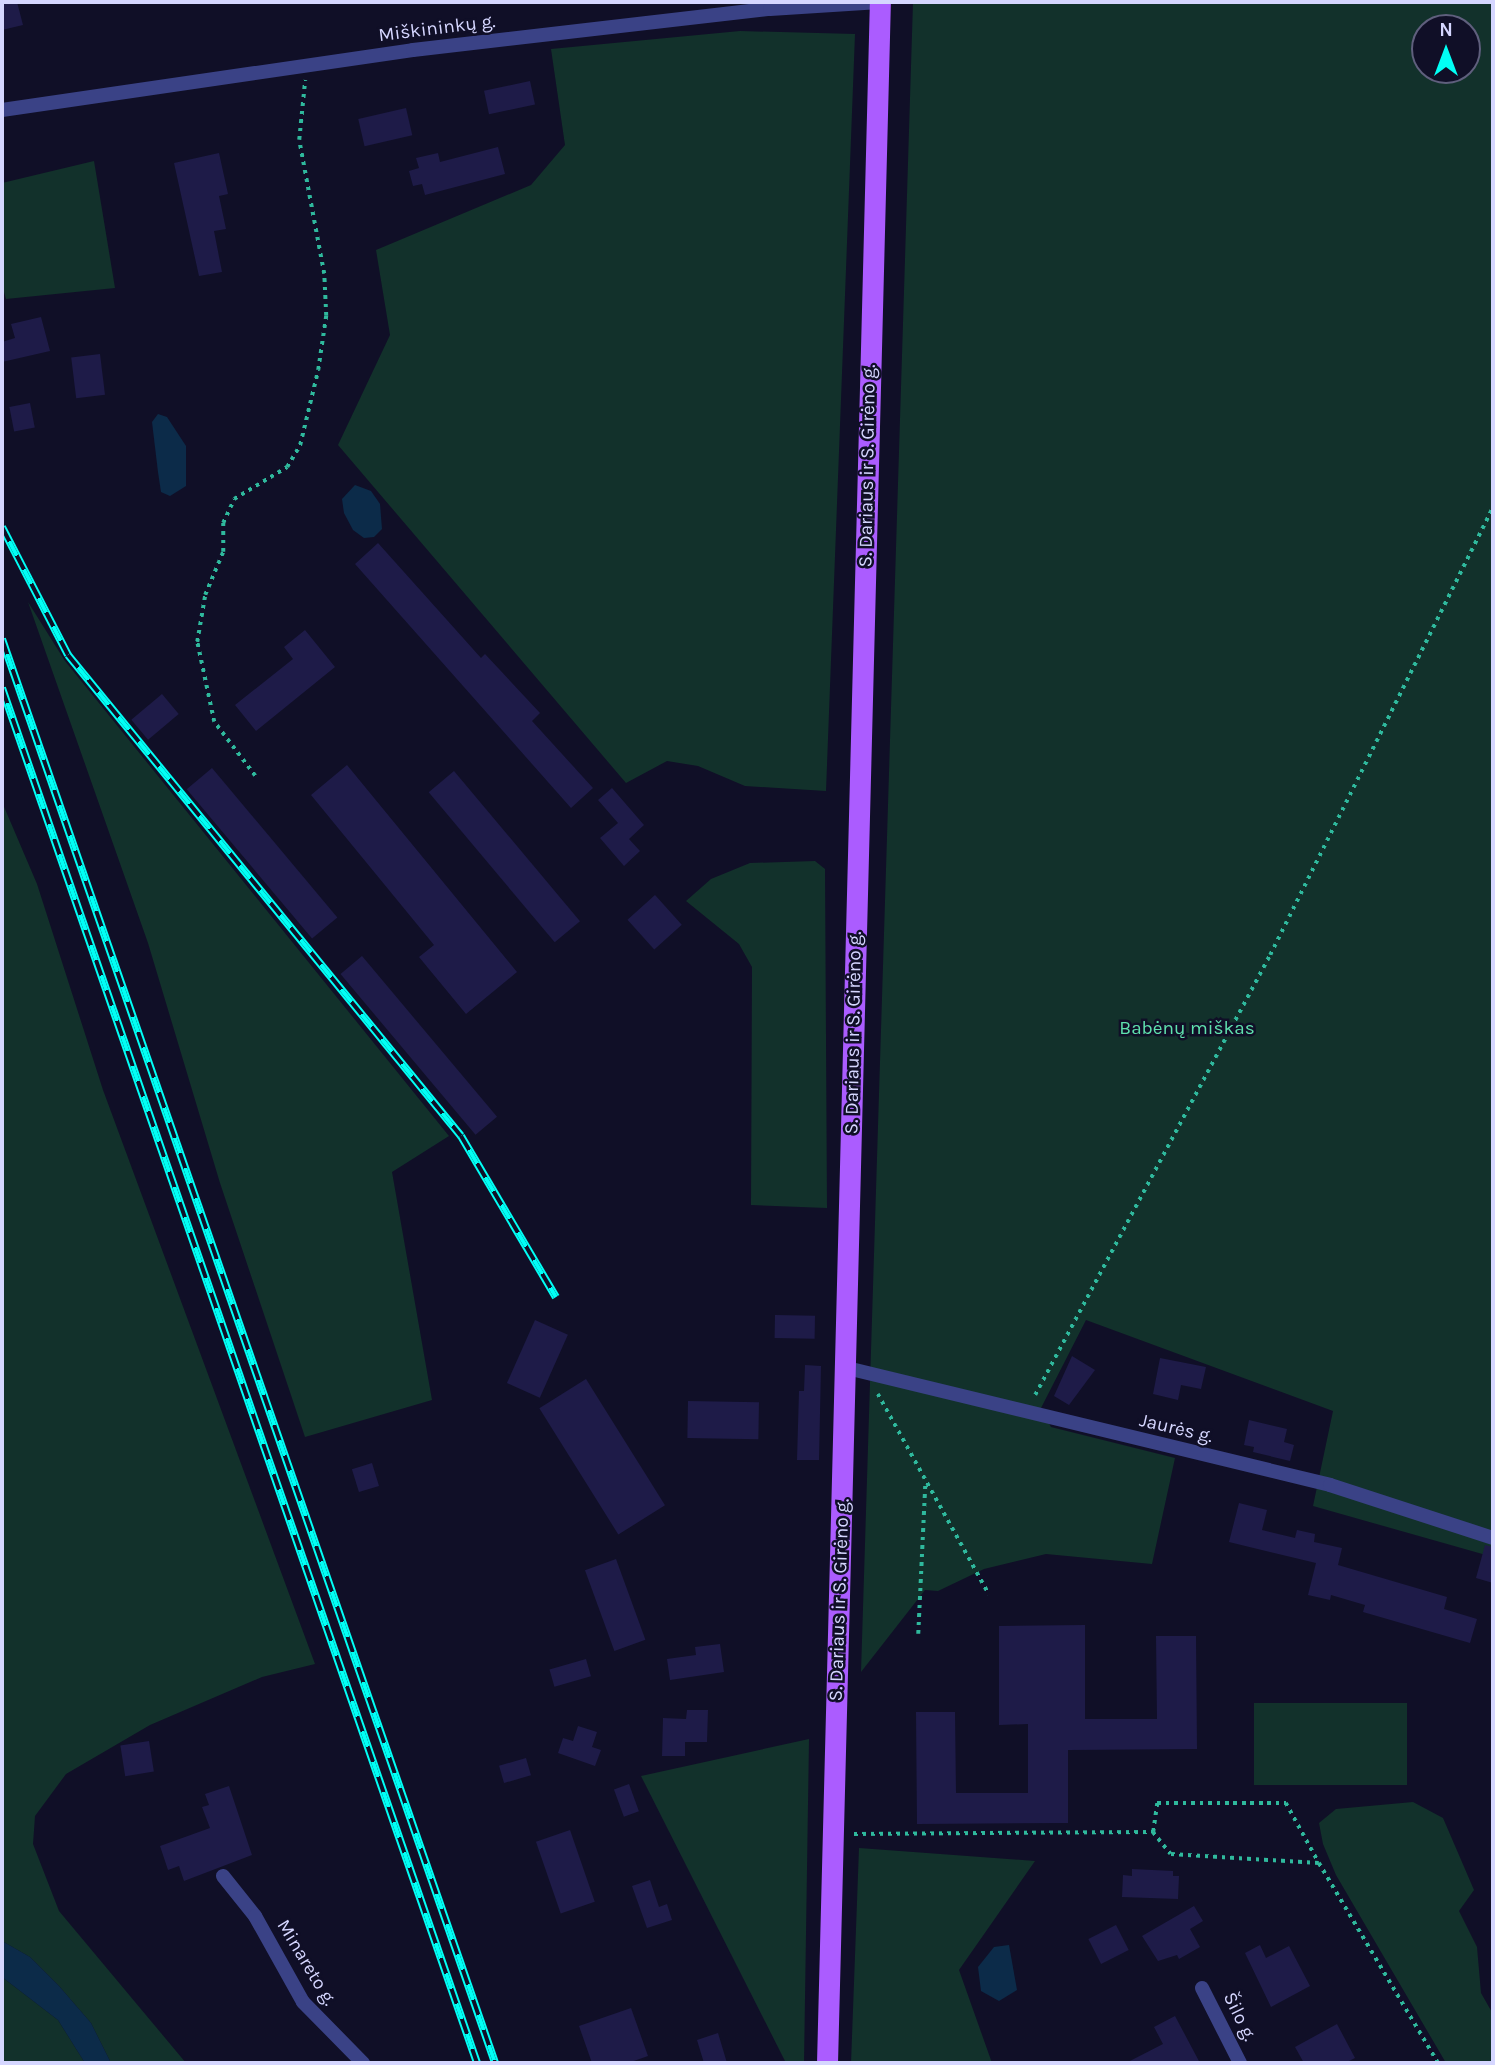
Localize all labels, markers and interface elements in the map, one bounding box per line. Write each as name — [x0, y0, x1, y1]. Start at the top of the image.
street label: Miškininkų g. — [377, 11, 497, 47]
north arrow — [1411, 14, 1481, 84]
text: N — [1439, 19, 1453, 41]
street label: S. Dariaus ir S. Girėno g. — [855, 364, 881, 568]
street label: S. Dariaus ir S. Girėno g. — [841, 931, 867, 1135]
park label: Babėnų miškas — [1119, 1018, 1255, 1040]
street label: Jaurės g. — [1137, 1409, 1215, 1449]
street label: S. Dariaus ir S. Girėno g. — [825, 1498, 855, 1702]
street label: Minareto g. — [271, 1916, 341, 2010]
street label: Šilo g. — [1217, 1989, 1261, 2045]

